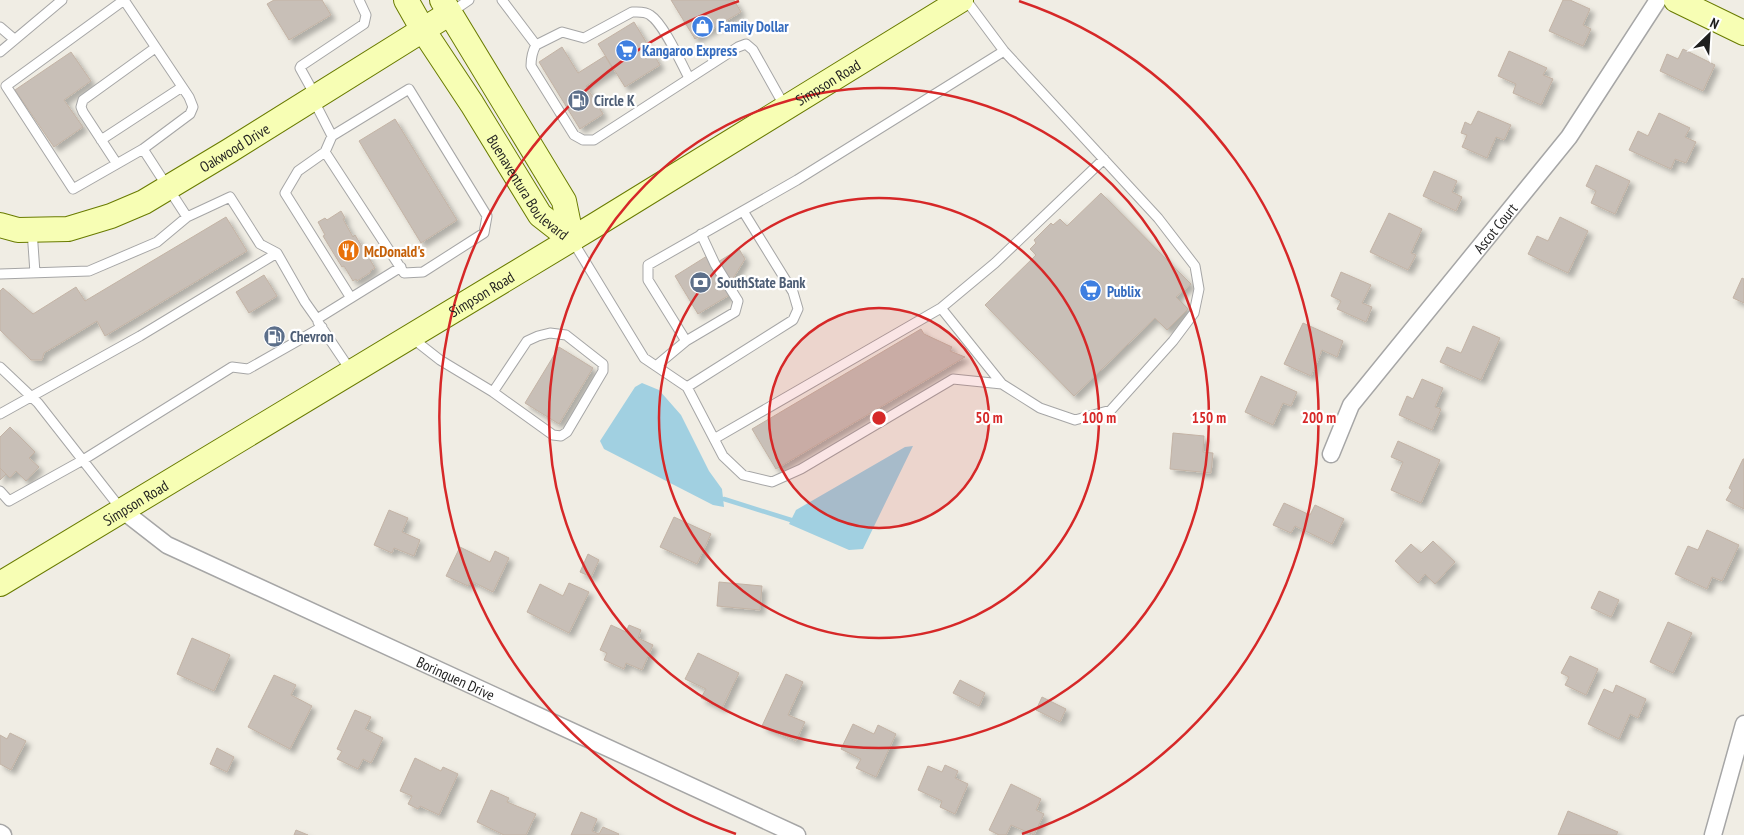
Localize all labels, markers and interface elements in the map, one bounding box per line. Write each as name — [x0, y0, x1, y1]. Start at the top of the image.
north arrow — [1684, 10, 1734, 60]
text: N — [1707, 13, 1722, 33]
shop icon: Family Dollar — [690, 14, 714, 38]
place label: Family Dollar — [718, 17, 789, 36]
supermarket icon: Kangaroo Express — [614, 38, 638, 62]
place label: Kangaroo Express — [642, 41, 737, 60]
street label: Simpson Road — [792, 55, 864, 109]
fuel station icon: Circle K — [566, 88, 590, 112]
place label: Circle K — [594, 91, 635, 110]
street label: Oakwood Drive — [196, 119, 273, 176]
street label: Buenaventura Boulevard — [483, 131, 573, 243]
street label: Ascot Court — [1469, 199, 1521, 257]
restaurant icon: McDonald's — [336, 239, 360, 263]
place label: McDonald's — [364, 242, 425, 261]
street label: Simpson Road — [445, 267, 517, 321]
bank icon: SouthState Bank — [689, 270, 713, 294]
place label: SouthState Bank — [717, 273, 806, 292]
supermarket icon: Publix — [1079, 279, 1103, 303]
place label: Publix — [1107, 282, 1141, 301]
fuel station icon: Chevron — [262, 324, 286, 348]
place label: Chevron — [290, 327, 334, 346]
text: 50 m — [975, 408, 1003, 427]
text: 100 m — [1082, 408, 1116, 427]
text: 150 m — [1192, 408, 1226, 427]
text: 200 m — [1302, 408, 1336, 427]
centre of rings — [870, 409, 888, 427]
street label: Simpson Road — [99, 475, 171, 529]
street label: Borinquen Drive — [414, 652, 498, 704]

